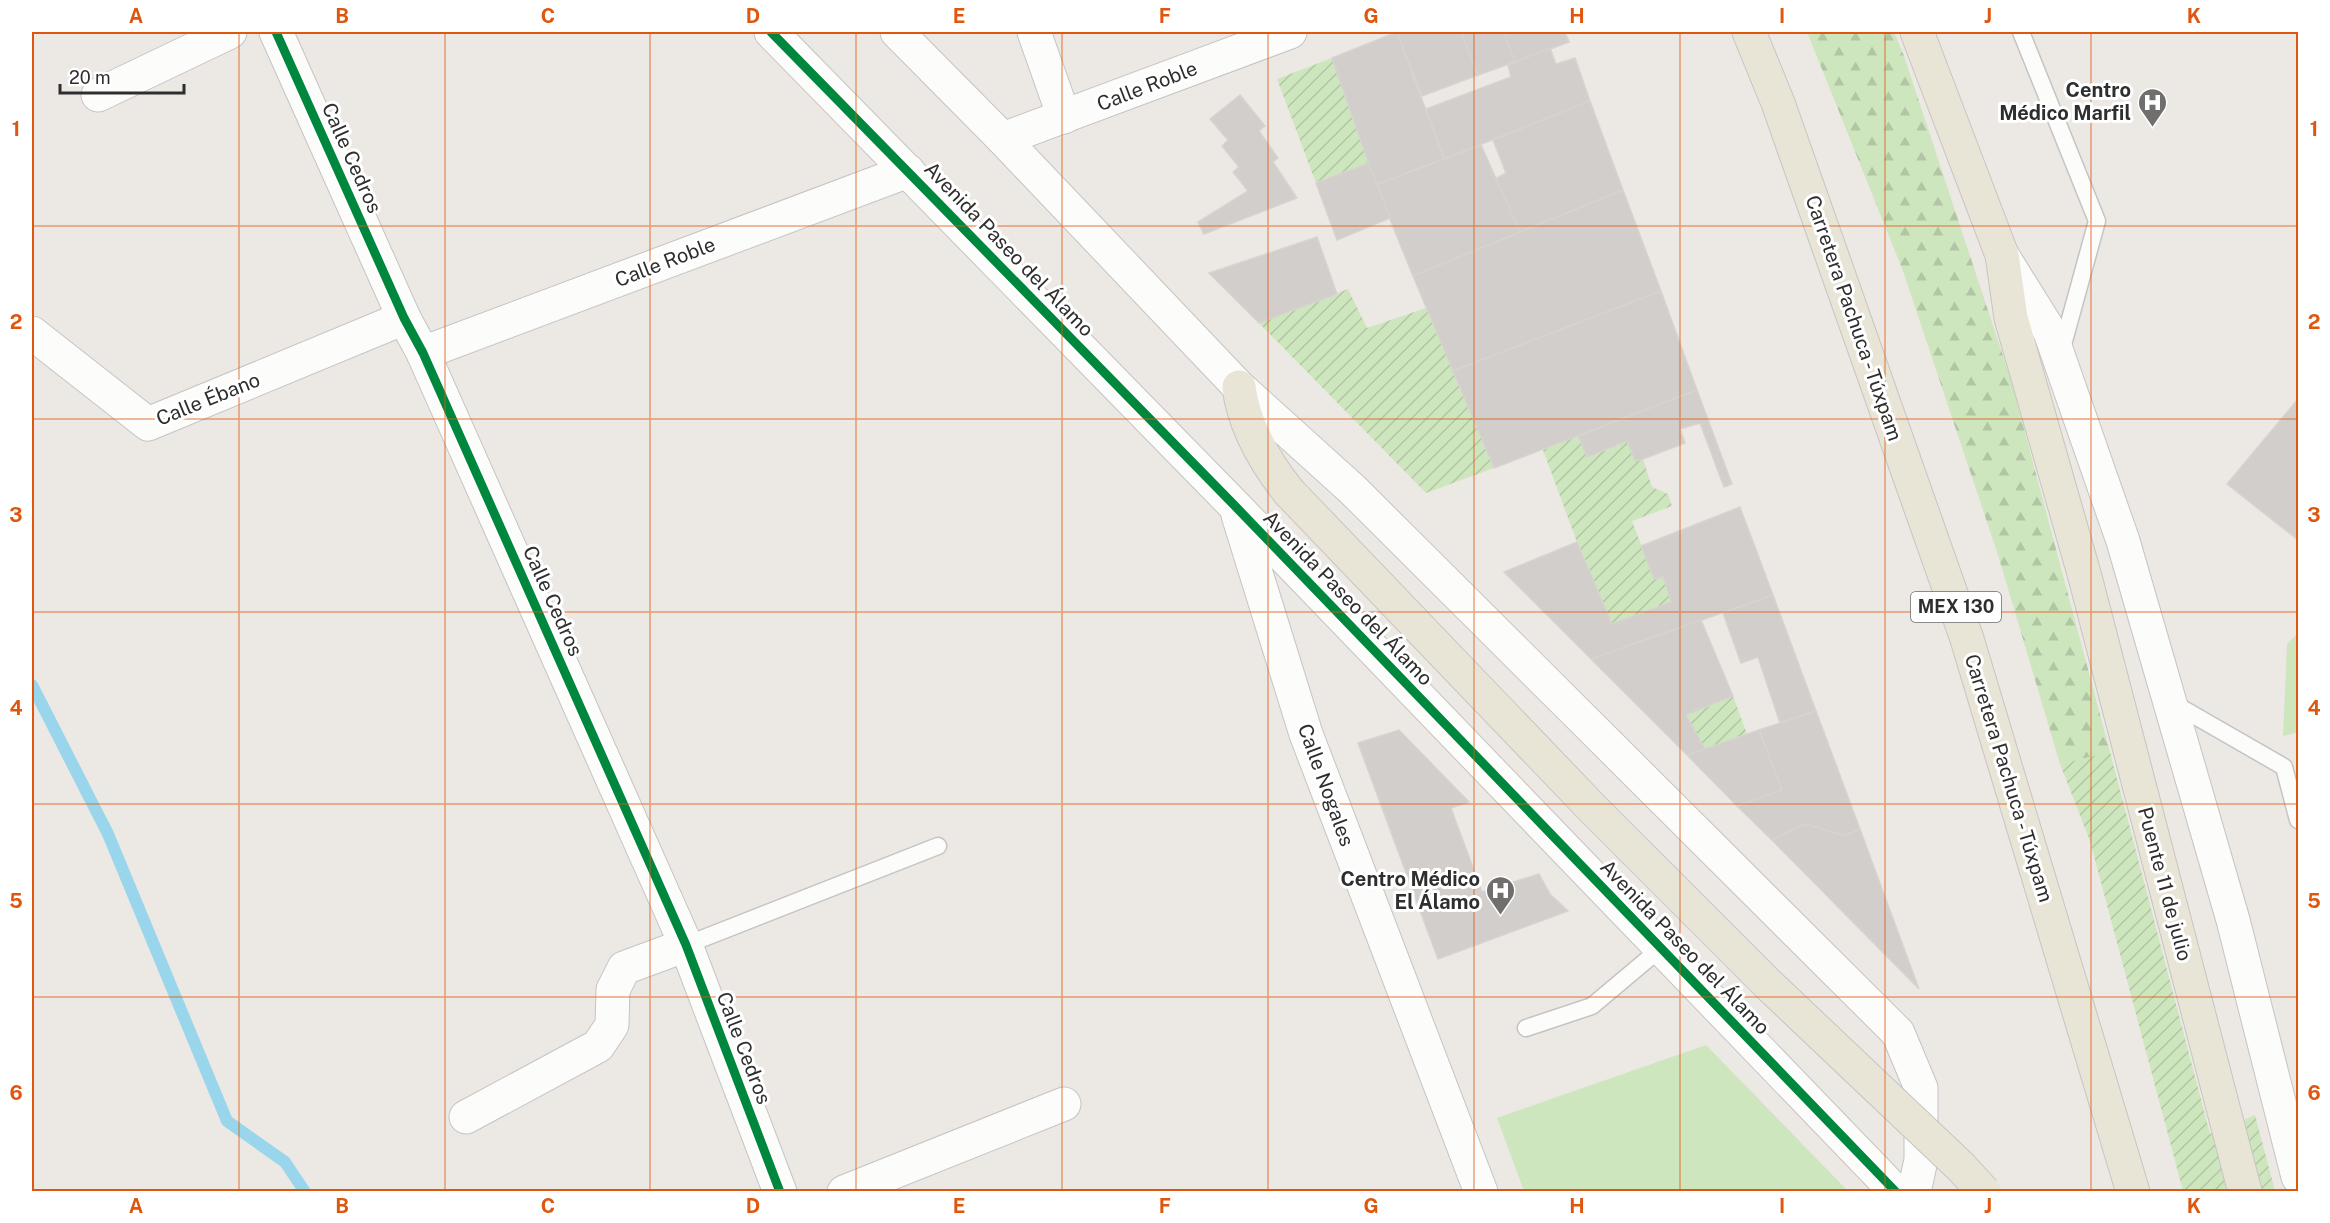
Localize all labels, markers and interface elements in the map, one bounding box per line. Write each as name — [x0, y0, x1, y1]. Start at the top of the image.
text: A — [129, 4, 143, 28]
text: B — [335, 4, 349, 28]
text: C — [541, 4, 555, 28]
text: D — [746, 4, 760, 28]
text: E — [953, 4, 965, 28]
text: F — [1159, 4, 1171, 28]
text: G — [1363, 4, 1379, 28]
text: H — [1569, 4, 1585, 28]
text: I — [1779, 4, 1785, 28]
text: J — [1984, 4, 1992, 28]
text: K — [2187, 4, 2201, 28]
street label: Calle Roble — [1094, 56, 1200, 116]
scale bar — [60, 57, 184, 95]
text: 20 m — [69, 67, 111, 88]
place label: Centro Médico Marfil — [1999, 78, 2131, 125]
hospital icon: Centro Médico Marfil — [2136, 86, 2168, 128]
street label: Calle Cedros — [317, 99, 387, 217]
text: 1 — [12, 117, 20, 141]
text: 1 — [2310, 117, 2318, 141]
street label: Avenida Paseo del Álamo — [919, 156, 1099, 341]
street label: Carretera Pachuca - Túxpam — [1801, 192, 1907, 444]
street label: Calle Roble — [612, 232, 718, 292]
text: 2 — [10, 310, 22, 334]
text: 2 — [2308, 310, 2320, 334]
street label: Calle Ébano — [152, 366, 263, 431]
text: 3 — [9, 503, 23, 527]
text: 3 — [2307, 503, 2321, 527]
street label: Avenida Paseo del Álamo — [1258, 505, 1438, 690]
street label: Calle Cedros — [518, 542, 588, 660]
road number: MEX 130 — [1911, 592, 2001, 622]
street label: Carretera Pachuca - Túxpam — [1960, 651, 2058, 905]
text: 4 — [9, 696, 23, 720]
text: 4 — [2307, 696, 2321, 720]
street label: Calle Nogales — [1293, 721, 1359, 849]
street label: Puente 11 de julio — [2133, 804, 2197, 964]
street label: Avenida Paseo del Álamo — [1595, 854, 1775, 1039]
place label: Centro Médico El Álamo — [1340, 867, 1480, 914]
hospital icon: Centro Médico El Álamo — [1485, 874, 1517, 916]
text: 5 — [9, 889, 23, 913]
text: 5 — [2307, 889, 2321, 913]
street label: Calle Cedros — [712, 989, 776, 1107]
text: 6 — [9, 1081, 23, 1105]
text: 6 — [2307, 1081, 2321, 1105]
text: A — [129, 1194, 143, 1218]
text: B — [335, 1194, 349, 1218]
text: C — [541, 1194, 555, 1218]
text: D — [746, 1194, 760, 1218]
text: E — [953, 1194, 965, 1218]
text: F — [1159, 1194, 1171, 1218]
text: G — [1363, 1194, 1379, 1218]
text: H — [1569, 1194, 1585, 1218]
text: I — [1779, 1194, 1785, 1218]
text: J — [1984, 1194, 1992, 1218]
text: K — [2187, 1194, 2201, 1218]

